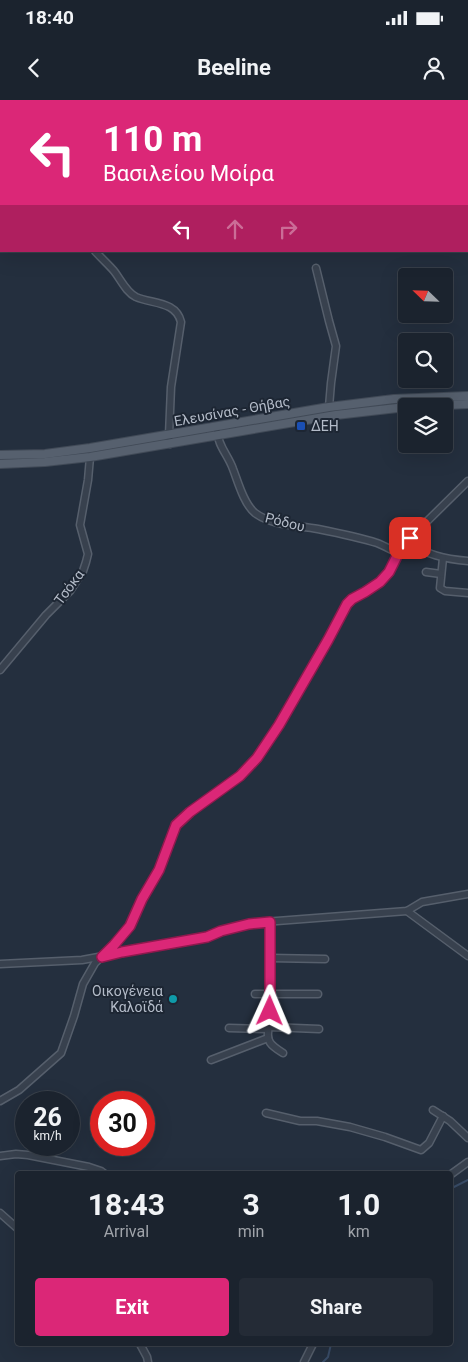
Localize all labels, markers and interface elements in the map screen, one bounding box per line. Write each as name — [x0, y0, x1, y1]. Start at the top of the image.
text: 18:40 — [25, 6, 74, 29]
icon: back — [20, 54, 48, 82]
icon: person — [420, 54, 448, 82]
text: Beeline — [197, 55, 271, 80]
text: 110 m — [103, 119, 202, 160]
icon: left — [20, 120, 85, 185]
text: Βασιλείου Μοίρα — [103, 161, 274, 186]
icon: left — [168, 215, 196, 243]
icon: ahead — [221, 215, 249, 243]
icon: right — [274, 215, 302, 243]
north arrow — [398, 268, 452, 322]
map controls — [398, 268, 453, 453]
button: search — [398, 333, 453, 388]
street label: Ελευσίνας - Θήβας — [173, 393, 291, 429]
button: layers — [398, 398, 453, 453]
place label: ΔΕΗ — [311, 418, 339, 434]
marker: ΔΕΗ — [295, 420, 307, 432]
street label: Ρόδου — [264, 509, 306, 535]
pin — [389, 517, 431, 559]
icon: arrive — [396, 524, 424, 552]
street label: Τσόκα — [51, 566, 87, 608]
place label: Οικογένεια Καλοϊδά — [92, 983, 163, 1015]
position arrow — [243, 984, 295, 1036]
marker: Οικογένεια Καλοϊδά — [167, 993, 179, 1005]
speed limit sign: 30 — [90, 1091, 155, 1156]
text: 26 — [33, 1103, 62, 1132]
text: km/h — [33, 1129, 62, 1143]
text: 18:43 — [88, 1187, 165, 1222]
text: 3 — [242, 1187, 260, 1222]
text: 1.0 — [337, 1187, 380, 1222]
text: Arrival — [104, 1222, 149, 1241]
text: min — [238, 1222, 264, 1241]
text: km — [348, 1222, 370, 1241]
button: Exit — [35, 1278, 229, 1336]
button: Share — [239, 1278, 433, 1336]

